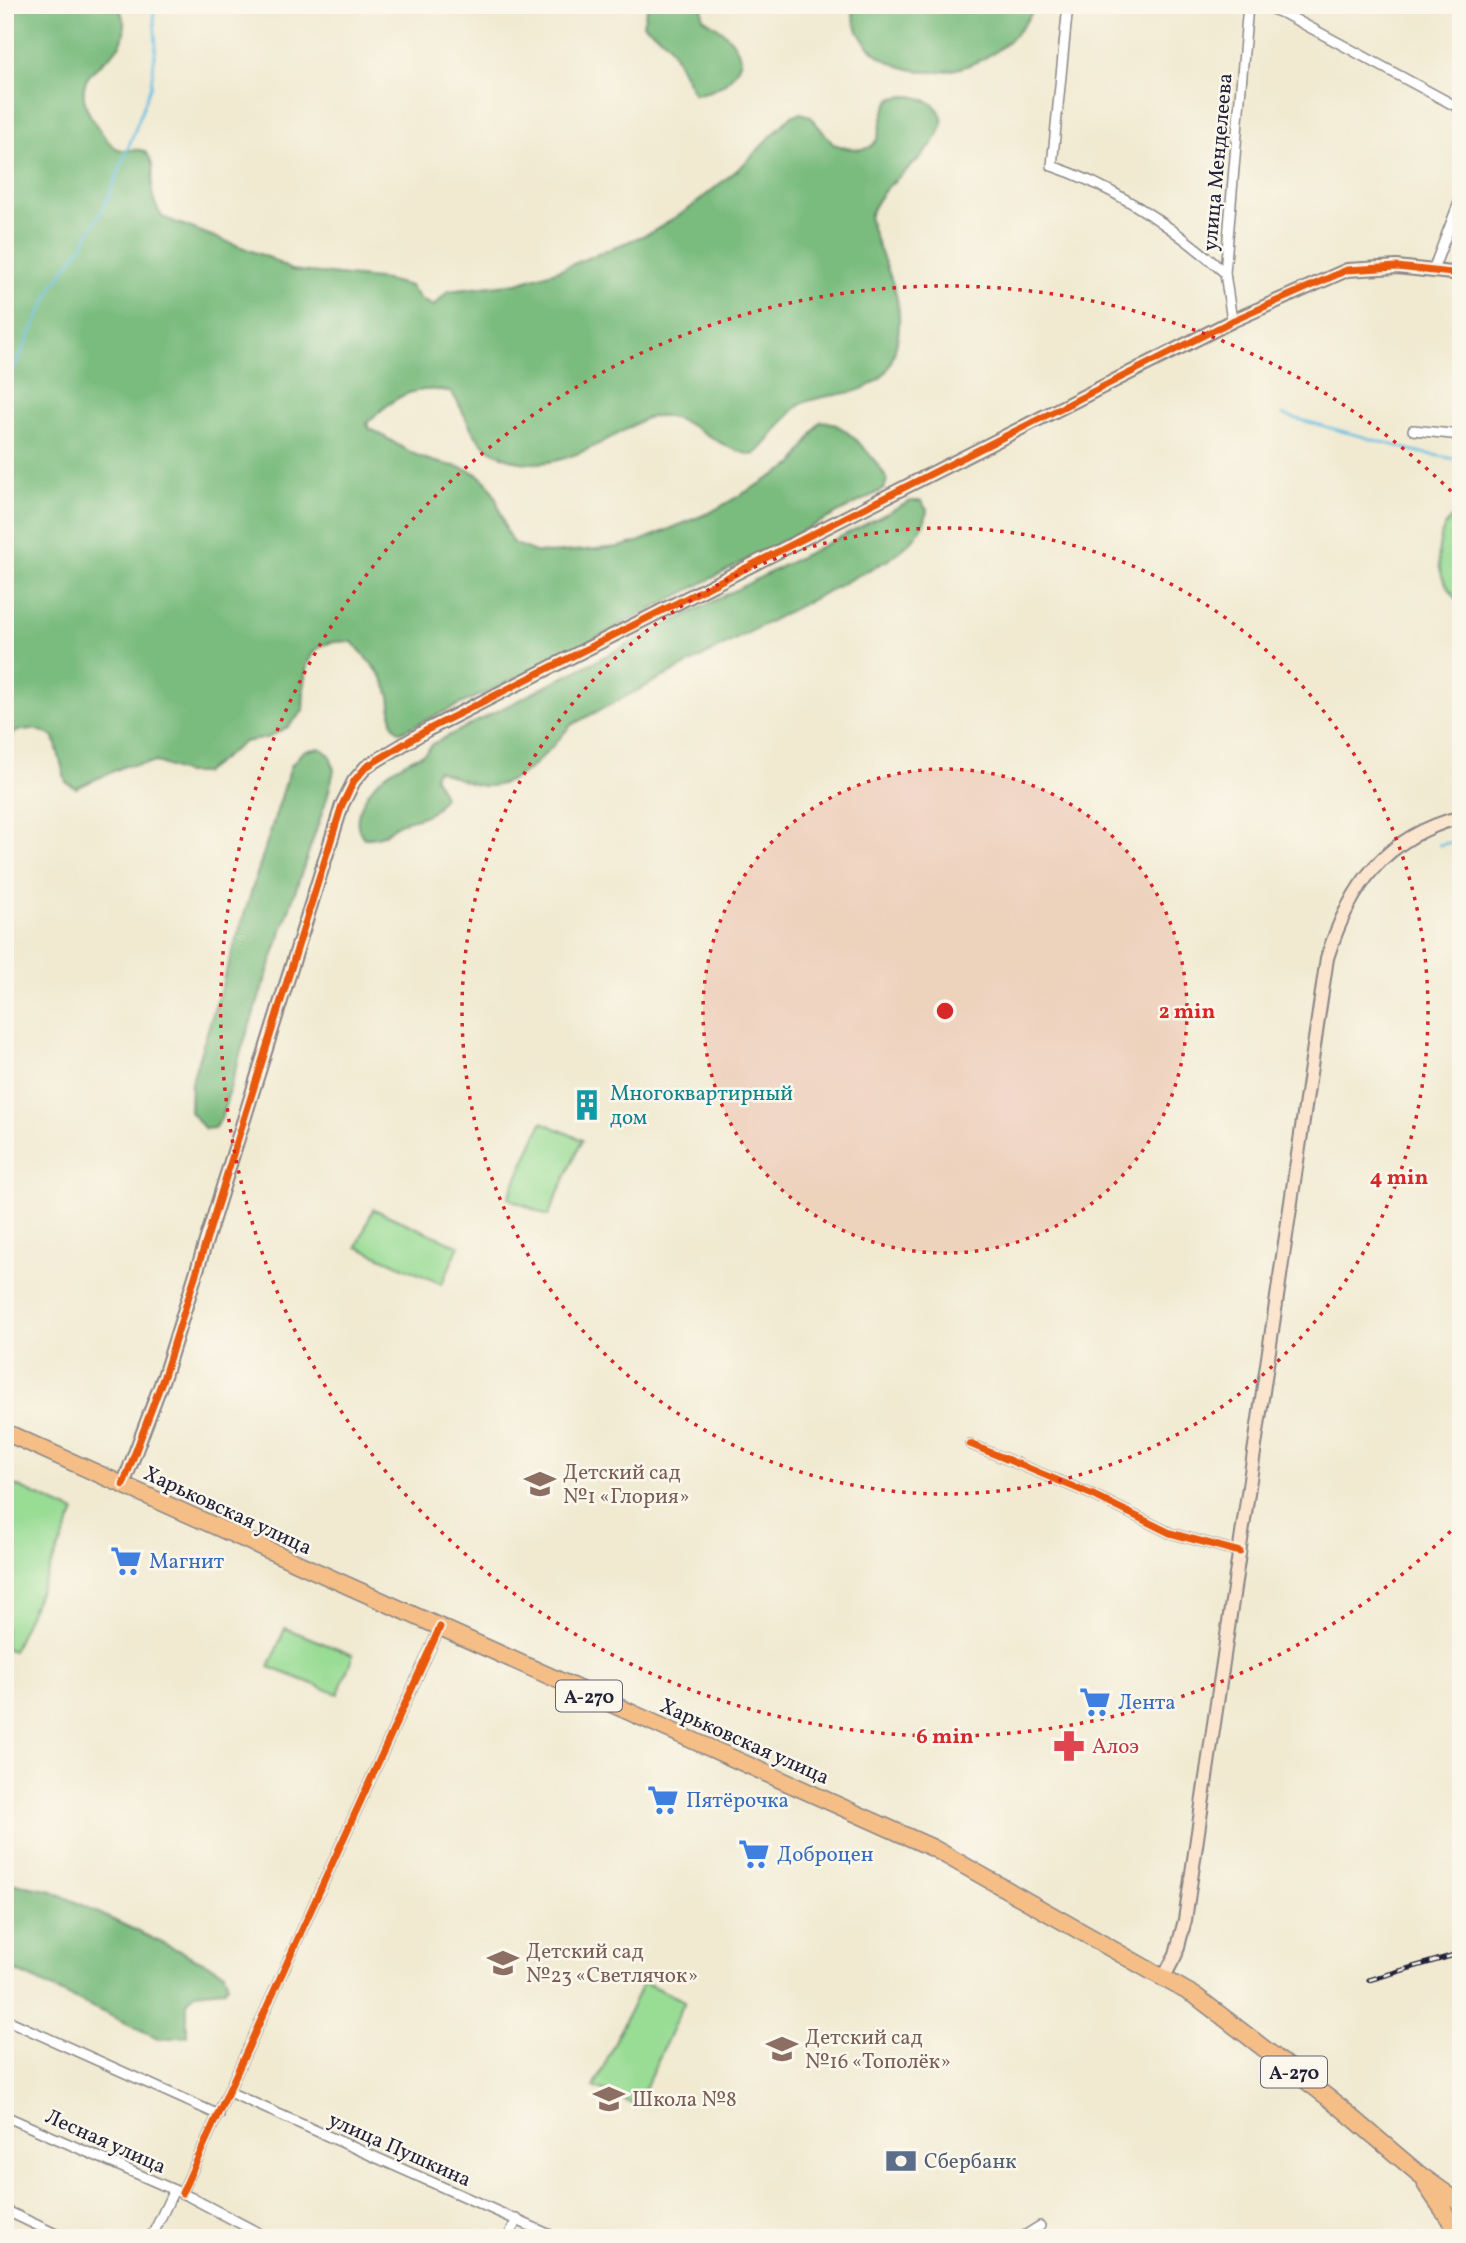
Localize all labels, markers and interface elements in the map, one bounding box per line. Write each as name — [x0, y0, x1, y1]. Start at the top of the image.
street label: улица Менделеева — [1196, 72, 1241, 252]
text: 2 min — [1159, 998, 1215, 1027]
centre of rings — [933, 999, 957, 1023]
place label: Многоквартирный дом — [610, 1080, 793, 1133]
building icon: Многоквартирный дом — [570, 1088, 604, 1122]
text: 4 min — [1370, 1164, 1428, 1193]
place label: Детский сад №1 «Глория» — [563, 1459, 690, 1512]
street label: Харьковская улица — [138, 1460, 316, 1563]
school or university icon: Детский сад №1 «Глория» — [523, 1467, 557, 1501]
supermarket icon: Магнит — [109, 1544, 143, 1578]
place label: Магнит — [149, 1548, 225, 1577]
road number: А-270 — [556, 1680, 622, 1712]
supermarket icon: Лента — [1078, 1685, 1112, 1719]
place label: Лента — [1118, 1689, 1176, 1718]
street label: Харьковская улица — [655, 1692, 834, 1793]
text: 6 min — [916, 1723, 974, 1752]
pharmacy icon: Алоэ — [1052, 1729, 1086, 1763]
place label: Алоэ — [1092, 1733, 1139, 1762]
supermarket icon: Пятёрочка — [646, 1783, 680, 1817]
place label: Пятёрочка — [686, 1787, 789, 1816]
supermarket icon: Доброцен — [737, 1837, 771, 1871]
place label: Доброцен — [777, 1841, 874, 1870]
place label: Детский сад №23 «Светлячок» — [526, 1938, 698, 1991]
school or university icon: Детский сад №23 «Светлячок» — [486, 1946, 520, 1980]
place label: Детский сад №16 «Тополёк» — [805, 2024, 951, 2077]
school or university icon: Детский сад №16 «Тополёк» — [765, 2032, 799, 2066]
road number: А-270 — [1261, 2056, 1327, 2088]
school or university icon: Школа №8 — [592, 2082, 626, 2116]
place label: Школа №8 — [632, 2086, 737, 2115]
street label: Лесная улица — [40, 2103, 171, 2182]
street label: улица Пушкина — [323, 2106, 475, 2195]
bank icon: Сбербанк — [884, 2144, 918, 2178]
place label: Сбербанк — [924, 2148, 1016, 2177]

